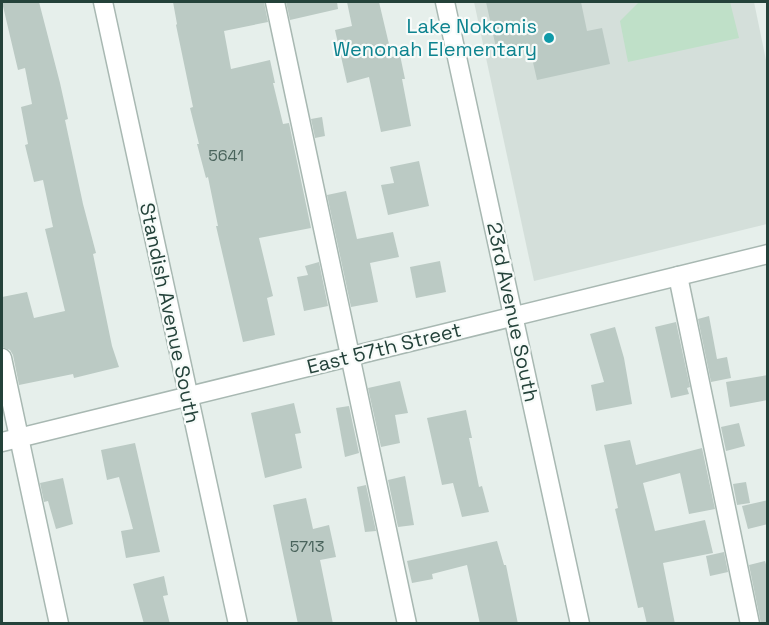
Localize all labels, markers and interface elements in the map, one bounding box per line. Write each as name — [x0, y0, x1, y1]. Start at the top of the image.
place label: Lake Nokomis Wenonah Elementary — [333, 13, 537, 62]
marker: Lake Nokomis Wenonah Elementary — [542, 31, 556, 45]
house number: 5641 — [208, 145, 244, 166]
street label: Standish Avenue South — [134, 200, 206, 426]
street label: 23rd Avenue South — [481, 220, 545, 404]
street label: East 57th Street — [304, 316, 464, 380]
house number: 5713 — [290, 536, 324, 557]

